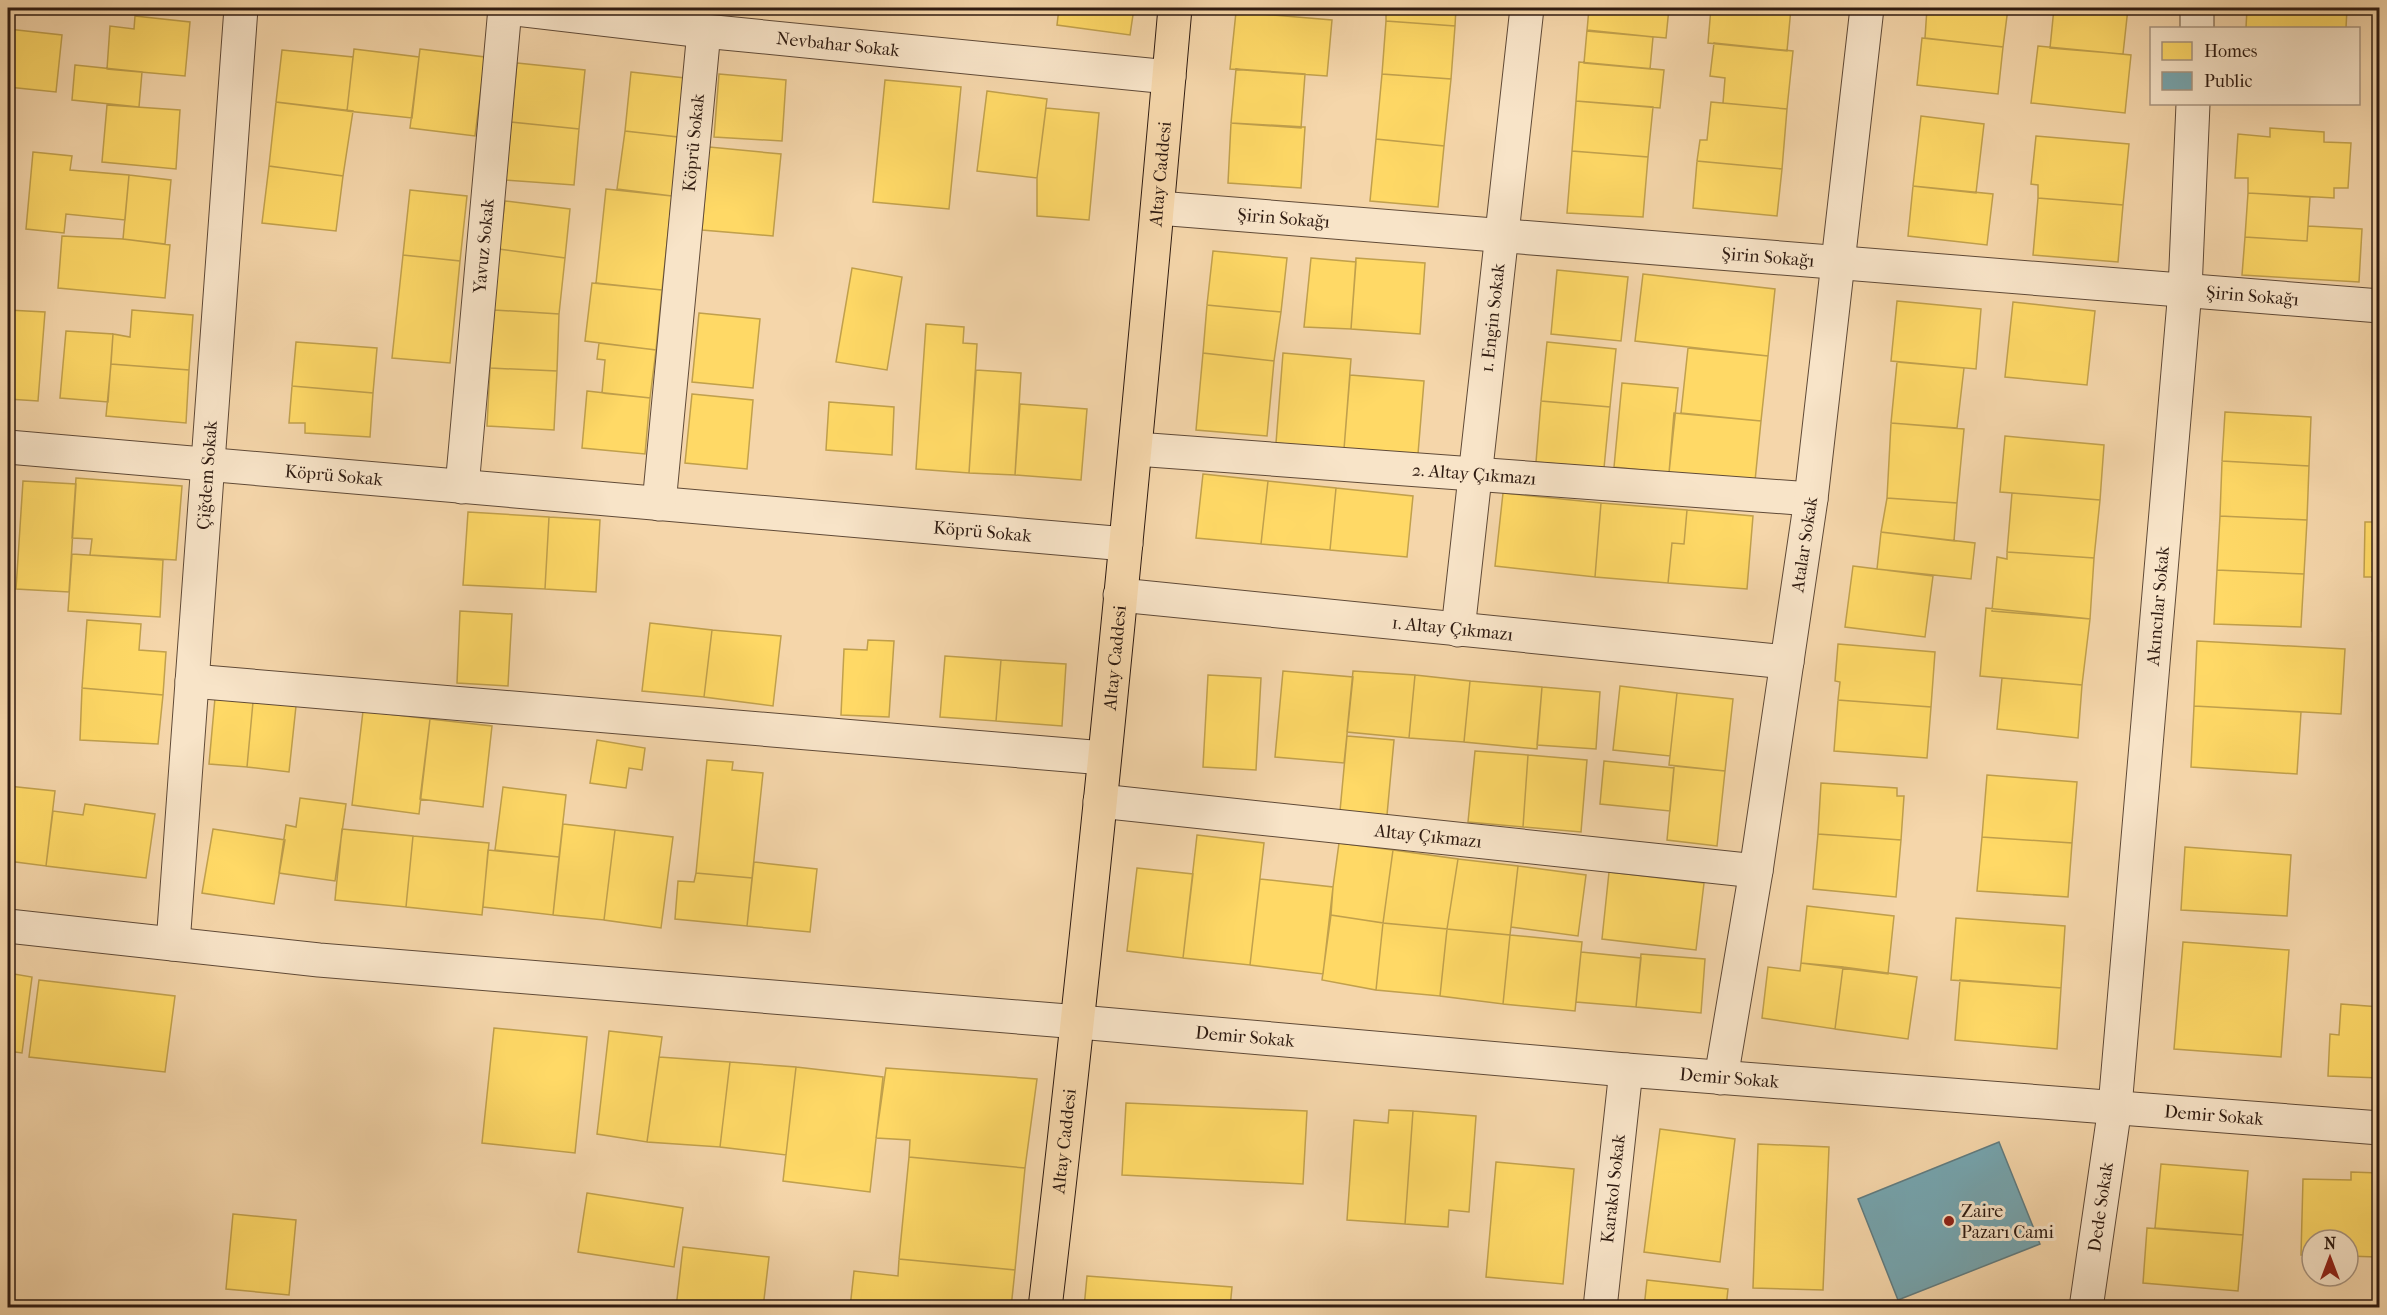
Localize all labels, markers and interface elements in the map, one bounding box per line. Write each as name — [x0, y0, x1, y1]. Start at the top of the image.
legend — [2150, 27, 2360, 105]
street label: Nevbahar Sokak — [775, 28, 901, 61]
text: Homes — [2204, 41, 2258, 62]
text: Public — [2204, 71, 2252, 92]
street label: Köprü Sokak — [679, 92, 709, 193]
street label: Altay Caddesi — [1146, 120, 1176, 228]
street label: Yavuz Sokak — [469, 197, 499, 295]
street label: Şirin Sokağı — [1236, 204, 1331, 233]
street label: Şirin Sokağı — [1721, 243, 1816, 272]
street label: 1. Engin Sokak — [1477, 262, 1510, 374]
street label: Şirin Sokağı — [2205, 282, 2300, 311]
street label: Çiğdem Sokak — [193, 419, 222, 531]
street label: 2. Altay Çıkmazı — [1411, 459, 1538, 490]
street label: Köprü Sokak — [284, 461, 384, 491]
street label: Atalar Sokak — [1787, 495, 1822, 595]
street label: Köprü Sokak — [932, 517, 1033, 547]
street label: Akıncılar Sokak — [2143, 545, 2174, 668]
street label: Altay Caddesi — [1100, 604, 1131, 712]
street label: 1. Altay Çıkmazı — [1391, 612, 1514, 645]
street label: Altay Çıkmazı — [1372, 820, 1483, 853]
street label: Demir Sokak — [1194, 1022, 1296, 1052]
street label: Demir Sokak — [1679, 1064, 1780, 1093]
street label: Altay Caddesi — [1048, 1087, 1081, 1196]
street label: Demir Sokak — [2163, 1101, 2265, 1130]
street label: Karakol Sokak — [1597, 1132, 1630, 1244]
street label: Dede Sokak — [2084, 1160, 2118, 1253]
place label: Zaire Pazarı Cami — [1961, 1201, 2055, 1243]
marker: Zaire Pazarı Cami — [1942, 1214, 1956, 1228]
north arrow — [2300, 1228, 2360, 1288]
text: N — [2324, 1234, 2337, 1253]

